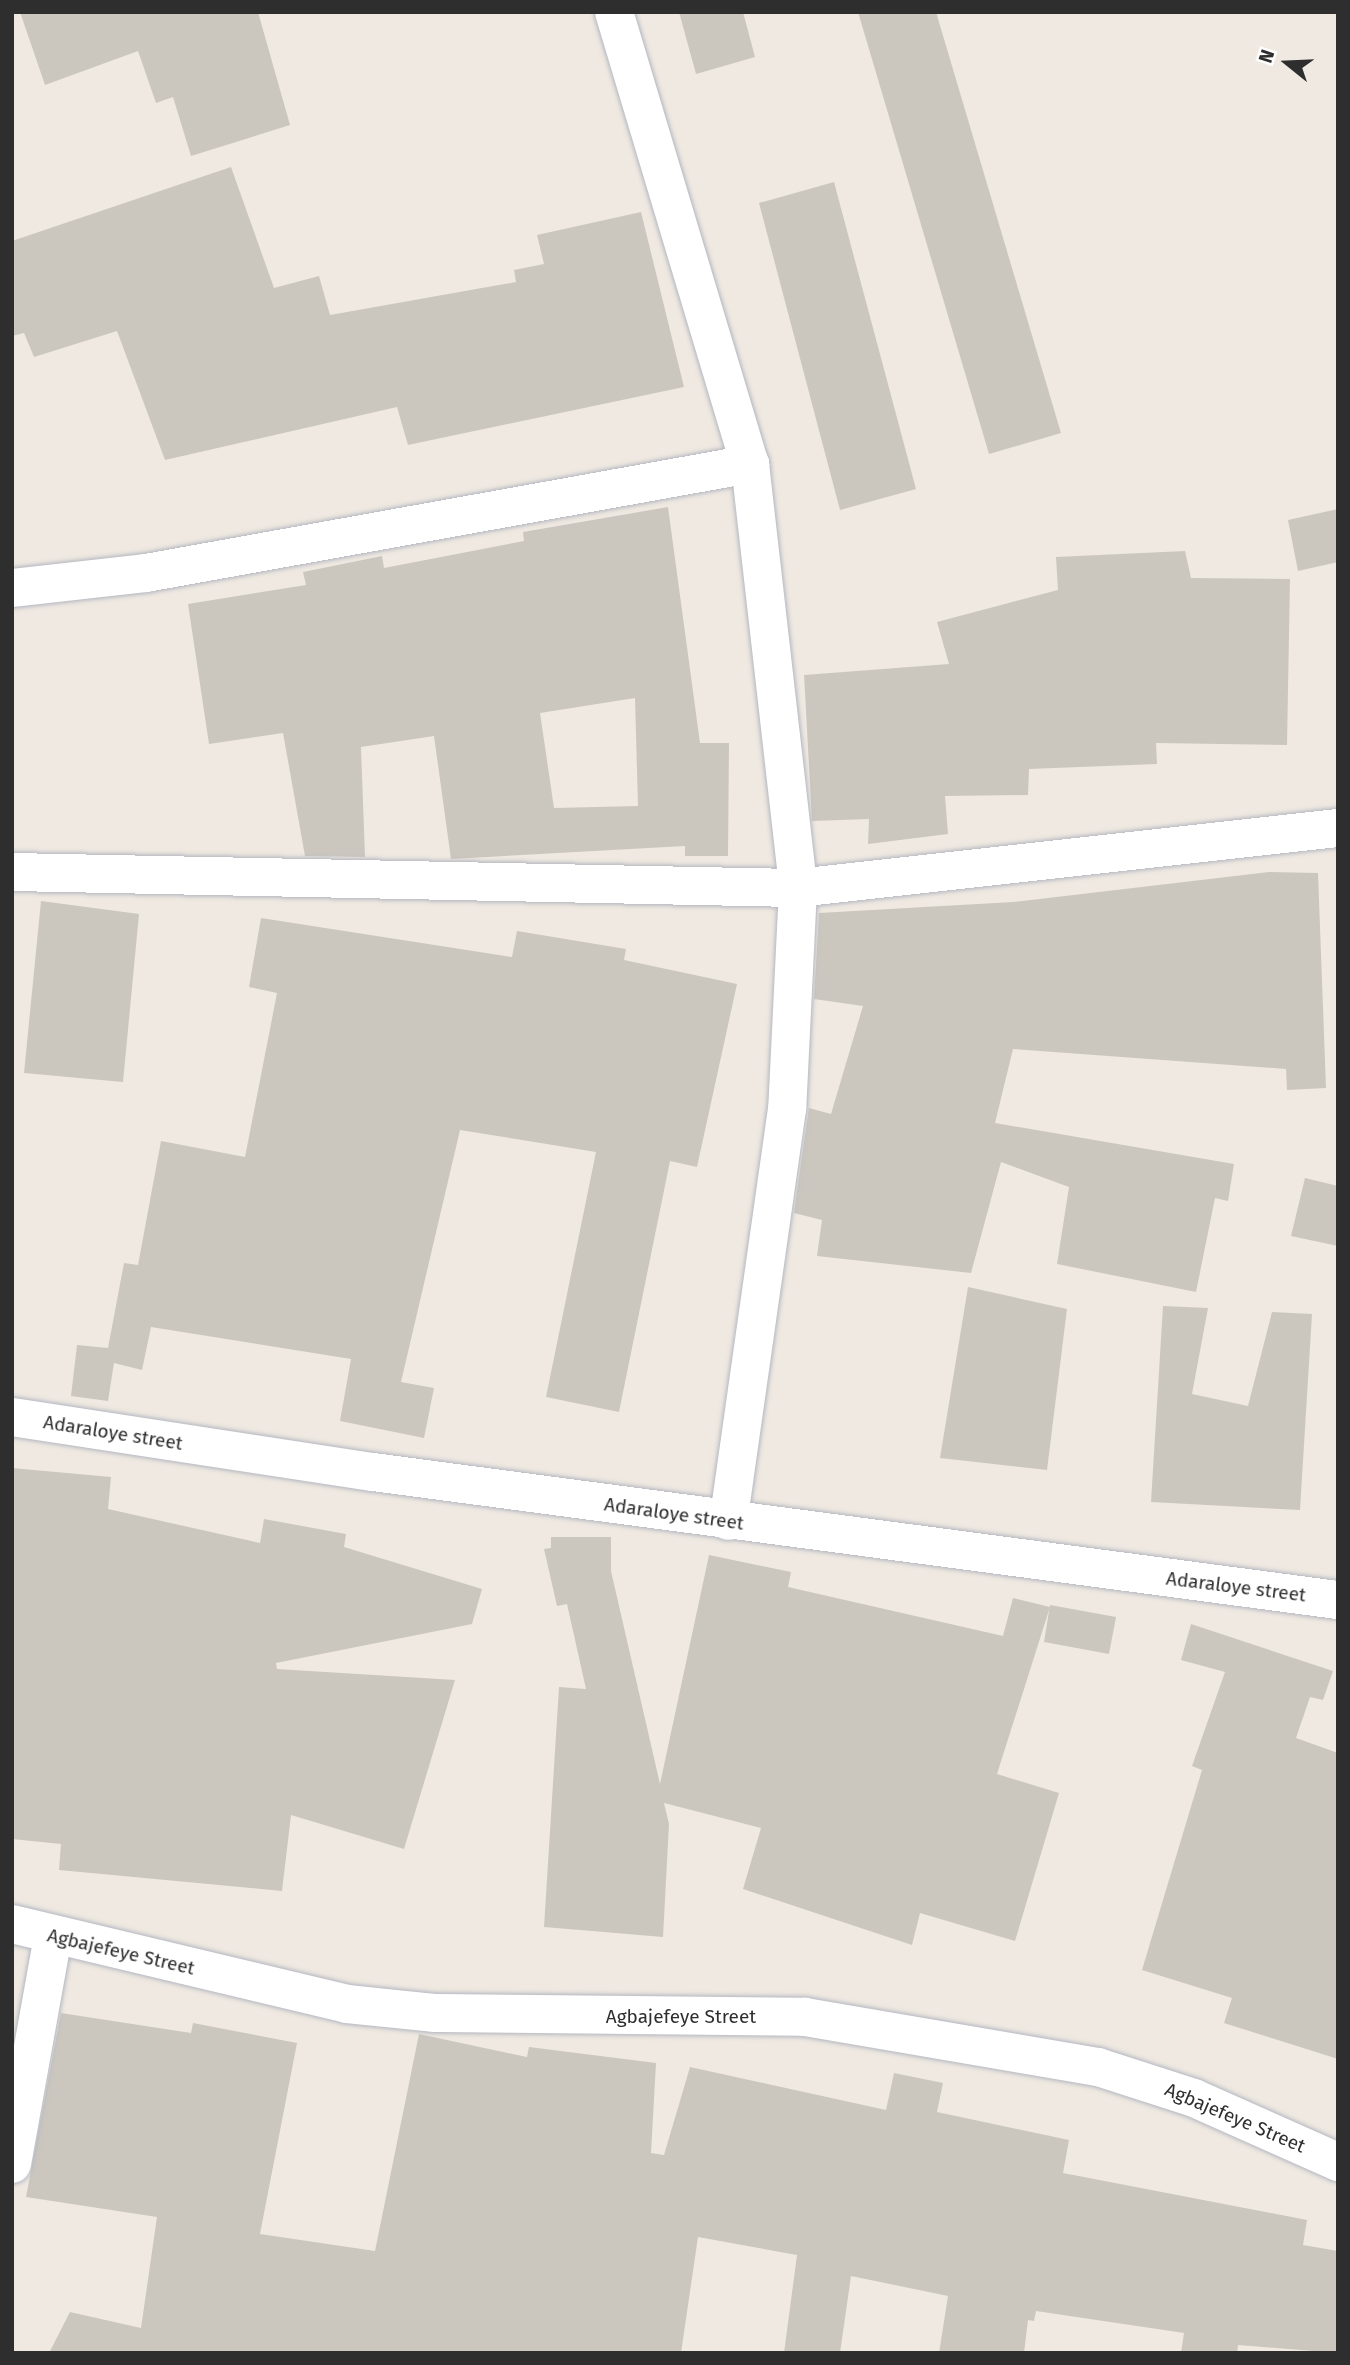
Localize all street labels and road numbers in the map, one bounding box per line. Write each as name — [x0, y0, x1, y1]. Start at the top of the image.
street label: Adaraloye street — [42, 1411, 184, 1455]
street label: Adaraloye street — [603, 1493, 745, 1535]
street label: Adaraloye street — [1165, 1567, 1307, 1607]
street label: Agbajefeye Street — [45, 1924, 197, 1980]
street label: Agbajefeye Street — [606, 2006, 756, 2028]
street label: Agbajefeye Street — [1161, 2078, 1309, 2158]

